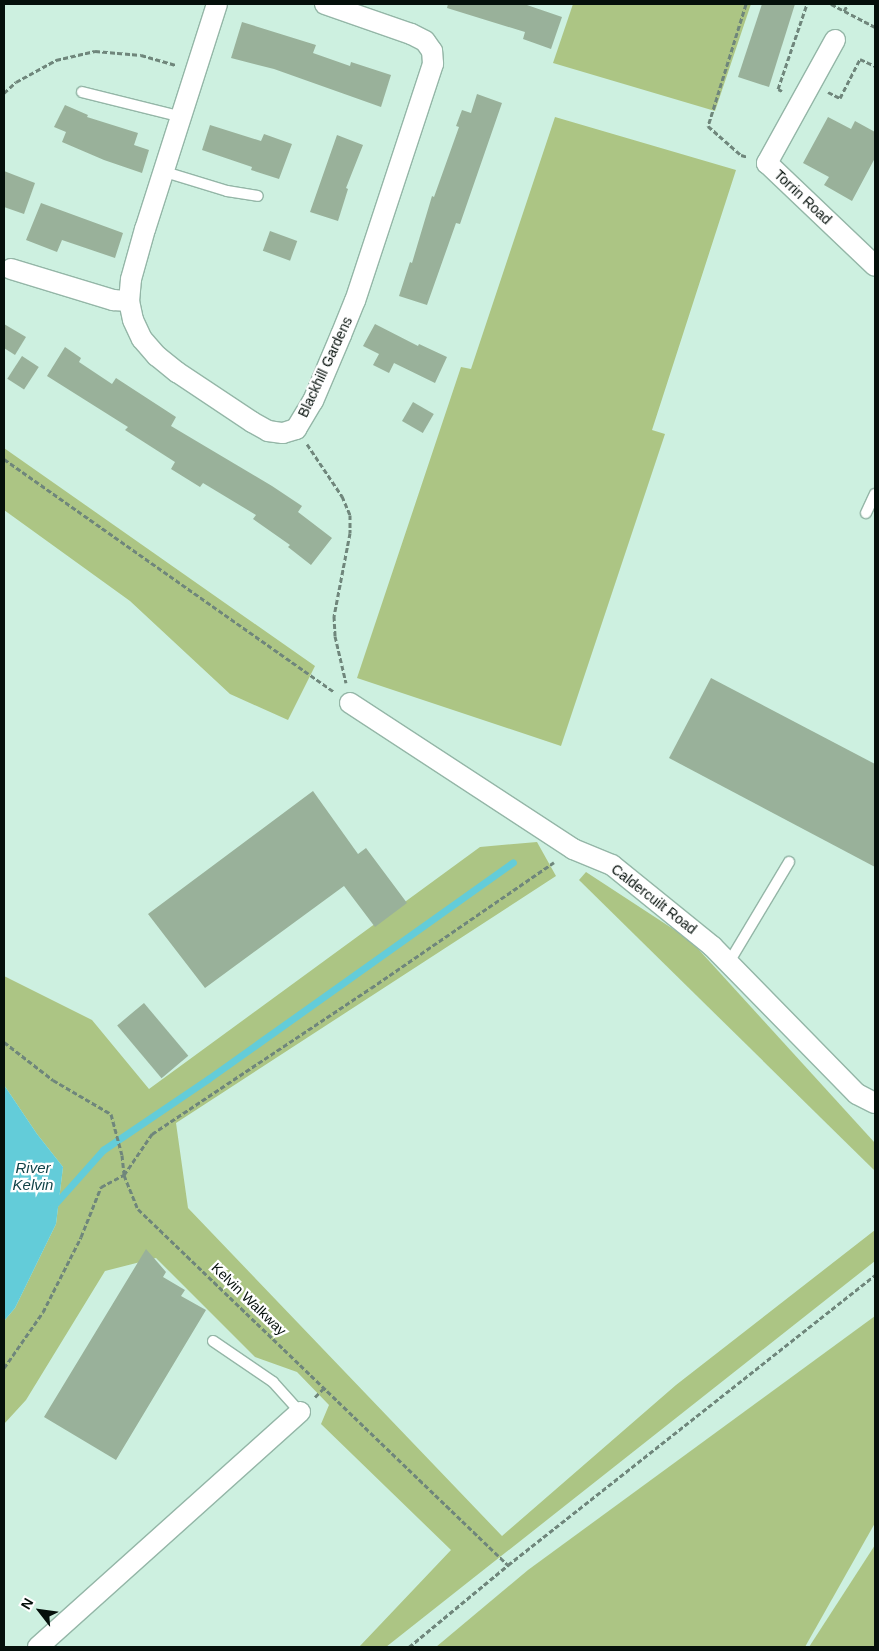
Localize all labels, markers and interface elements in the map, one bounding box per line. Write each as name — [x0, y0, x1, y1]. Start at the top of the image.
street label: Torrin Road — [771, 166, 835, 228]
street label: Blackhill Gardens — [294, 314, 356, 420]
street label: Caldercuilt Road — [608, 861, 700, 937]
water label: River Kelvin — [13, 1158, 53, 1193]
street label: Kelvin Walkway — [208, 1259, 290, 1339]
north arrow — [15, 1586, 65, 1636]
text: N — [18, 1595, 36, 1612]

